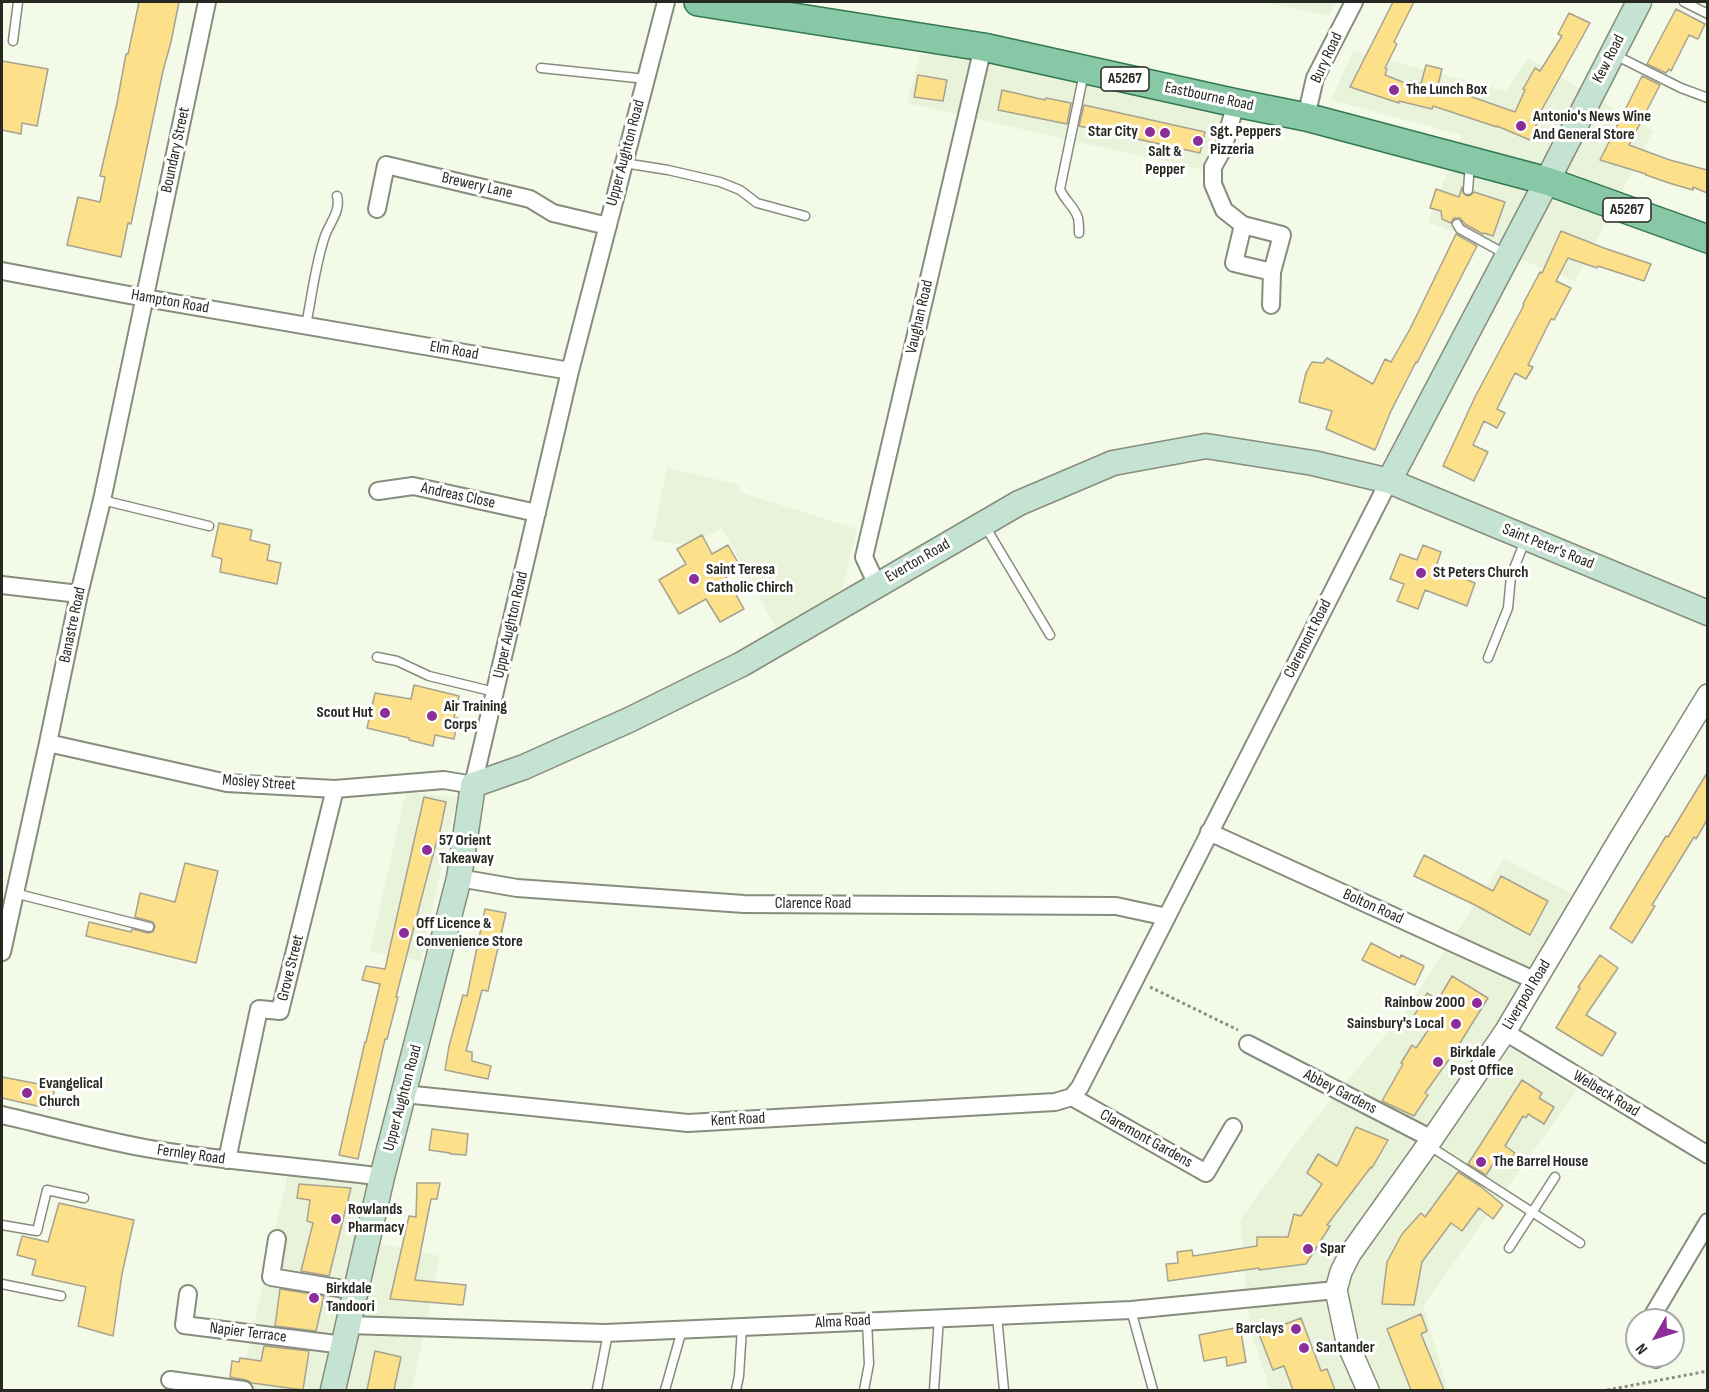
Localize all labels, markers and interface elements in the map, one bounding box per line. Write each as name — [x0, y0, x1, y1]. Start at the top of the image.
street label: Bury Road — [1307, 30, 1347, 86]
street label: Kew Road — [1589, 32, 1629, 86]
road number: A5267 — [1101, 67, 1149, 91]
street label: Eastbourne Road — [1163, 78, 1255, 116]
place label: The Lunch Box — [1406, 80, 1487, 100]
marker: The Lunch Box — [1387, 83, 1401, 97]
street label: Upper Aughton Road — [603, 98, 649, 208]
street label: Boundary Street — [158, 105, 194, 195]
place label: Antonio's News Wine And General Store — [1533, 107, 1651, 145]
marker: Antonio's News Wine And General Store — [1514, 119, 1528, 133]
place label: Star City — [1088, 122, 1138, 142]
place label: Sgt. Peppers Pizzeria — [1210, 122, 1281, 160]
marker: Star City — [1143, 125, 1157, 139]
marker: Salt & Pepper — [1158, 126, 1172, 140]
marker: Sgt. Peppers Pizzeria — [1191, 134, 1205, 148]
place label: Salt & Pepper — [1145, 142, 1185, 180]
street label: Brewery Lane — [440, 169, 514, 203]
road number: A5267 — [1603, 198, 1651, 222]
street label: Vaughan Road — [902, 278, 938, 356]
street label: Hampton Road — [130, 286, 210, 318]
street label: Elm Road — [428, 337, 480, 365]
street label: Andreas Close — [419, 479, 497, 513]
street label: Saint Peter's Road — [1500, 520, 1596, 574]
street label: Everton Road — [882, 535, 954, 587]
place label: Saint Teresa Catholic Chirch — [706, 560, 793, 598]
place label: St Peters Church — [1433, 563, 1528, 583]
marker: St Peters Church — [1414, 566, 1428, 580]
street label: Upper Aughton Road — [489, 570, 533, 680]
marker: Saint Teresa Catholic Chirch — [687, 572, 701, 586]
street label: Banastre Road — [56, 585, 90, 665]
street label: Claremont Road — [1280, 596, 1336, 682]
place label: Air Training Corps — [444, 697, 507, 735]
place label: Scout Hut — [317, 703, 373, 723]
marker: Scout Hut — [378, 706, 392, 720]
marker: Air Training Corps — [425, 709, 439, 723]
street label: Mosley Street — [222, 771, 296, 795]
place label: 57 Orient Takeaway — [439, 831, 494, 869]
marker: 57 Orient Takeaway — [420, 843, 434, 857]
street label: Bolton Road — [1340, 885, 1406, 929]
street label: Clarence Road — [775, 894, 851, 914]
place label: Off Licence & Convenience Store — [416, 914, 523, 952]
marker: Off Licence & Convenience Store — [397, 926, 411, 940]
street label: Grove Street — [274, 933, 308, 1003]
street label: Liverpool Road — [1499, 957, 1555, 1033]
place label: Rainbow 2000 — [1385, 993, 1465, 1013]
marker: Rainbow 2000 — [1470, 996, 1484, 1010]
place label: Sainsbury's Local — [1347, 1014, 1444, 1034]
marker: Sainsbury's Local — [1449, 1017, 1463, 1031]
street label: Upper Aughton Road — [380, 1043, 426, 1153]
place label: Birkdale Post Office — [1450, 1043, 1513, 1081]
marker: Birkdale Post Office — [1431, 1055, 1445, 1069]
street label: Abbey Gardens — [1300, 1065, 1380, 1119]
street label: Welbeck Road — [1569, 1067, 1643, 1121]
place label: Evangelical Church — [39, 1074, 103, 1112]
marker: Evangelical Church — [20, 1086, 34, 1100]
street label: Claremont Gardens — [1096, 1106, 1196, 1172]
street label: Kent Road — [710, 1109, 766, 1131]
street label: Fernley Road — [156, 1141, 226, 1169]
place label: The Barrel House — [1493, 1152, 1588, 1172]
marker: The Barrel House — [1474, 1155, 1488, 1169]
place label: Rowlands Pharmacy — [348, 1200, 404, 1238]
marker: Rowlands Pharmacy — [329, 1212, 343, 1226]
place label: Spar — [1320, 1239, 1346, 1259]
marker: Spar — [1301, 1242, 1315, 1256]
place label: Birkdale Tandoori — [326, 1279, 375, 1317]
marker: Birkdale Tandoori — [307, 1291, 321, 1305]
north arrow — [1625, 1308, 1685, 1368]
street label: Alma Road — [815, 1311, 871, 1333]
street label: Napier Terrace — [209, 1319, 287, 1347]
place label: Barclays — [1236, 1319, 1284, 1339]
marker: Barclays — [1289, 1322, 1303, 1336]
place label: Santander — [1316, 1338, 1375, 1358]
text: N — [1632, 1339, 1652, 1358]
marker: Santander — [1297, 1341, 1311, 1355]

